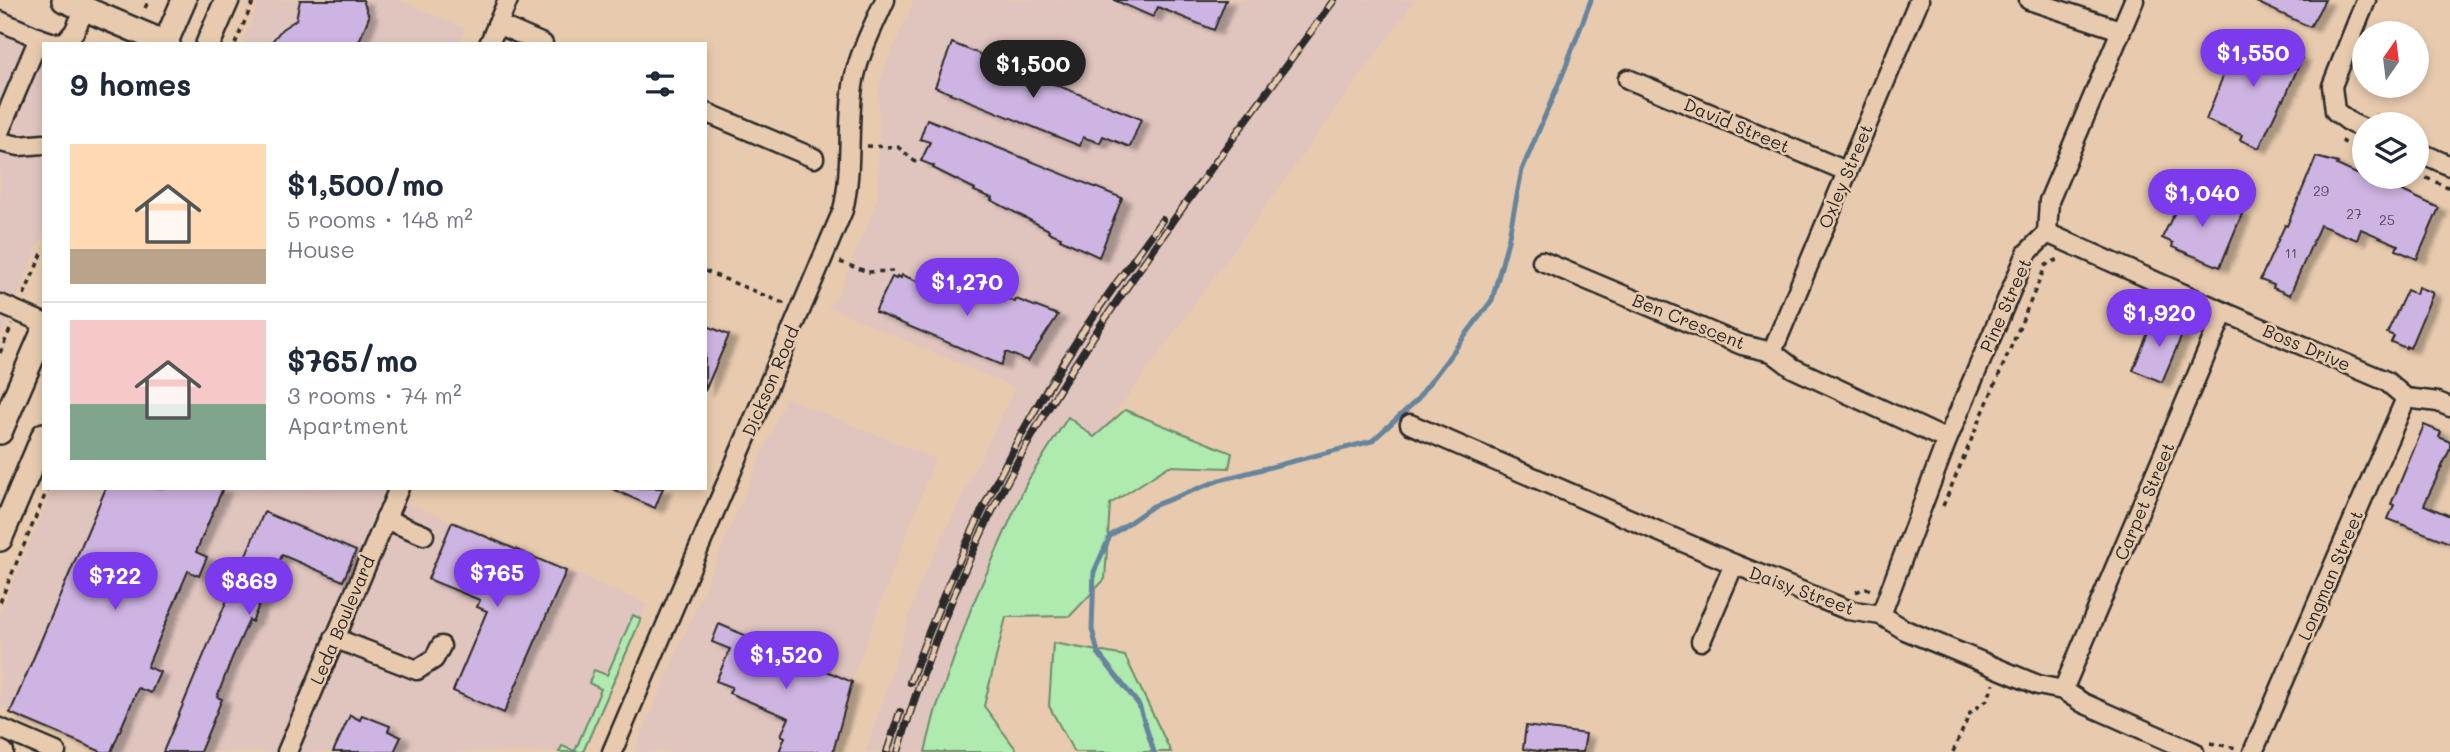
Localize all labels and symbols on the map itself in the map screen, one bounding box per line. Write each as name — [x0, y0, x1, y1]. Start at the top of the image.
north arrow — [2352, 21, 2429, 98]
pin: $1,550 — [2196, 29, 2310, 89]
pin: $1,500 — [976, 41, 1090, 100]
street label: David Street — [1680, 92, 1794, 158]
street label: Oxley Street — [1812, 120, 1878, 232]
pin: $1,040 — [2145, 170, 2259, 229]
house number: 29 — [2313, 181, 2329, 200]
house number: 27 — [2346, 204, 2362, 223]
house number: 25 — [2379, 210, 2395, 229]
house number: 11 — [2285, 243, 2297, 262]
street label: Pine Street — [1974, 254, 2036, 356]
pin: $1,270 — [910, 258, 1024, 318]
street label: Ben Crescent — [1629, 287, 1749, 355]
pin: $1,920 — [2102, 290, 2216, 349]
street label: Boss Drive — [2260, 318, 2354, 376]
street label: Dickson Road — [736, 322, 804, 440]
street label: Carpet Street — [2108, 438, 2180, 564]
street label: Longman Street — [2292, 506, 2368, 644]
pin: $765 — [456, 550, 538, 609]
pin: $722 — [74, 552, 156, 612]
street label: Leda Boulevard — [304, 552, 380, 688]
pin: $869 — [208, 558, 290, 617]
street label: Daisy Street — [1746, 560, 1858, 620]
pin: $1,520 — [729, 632, 843, 691]

